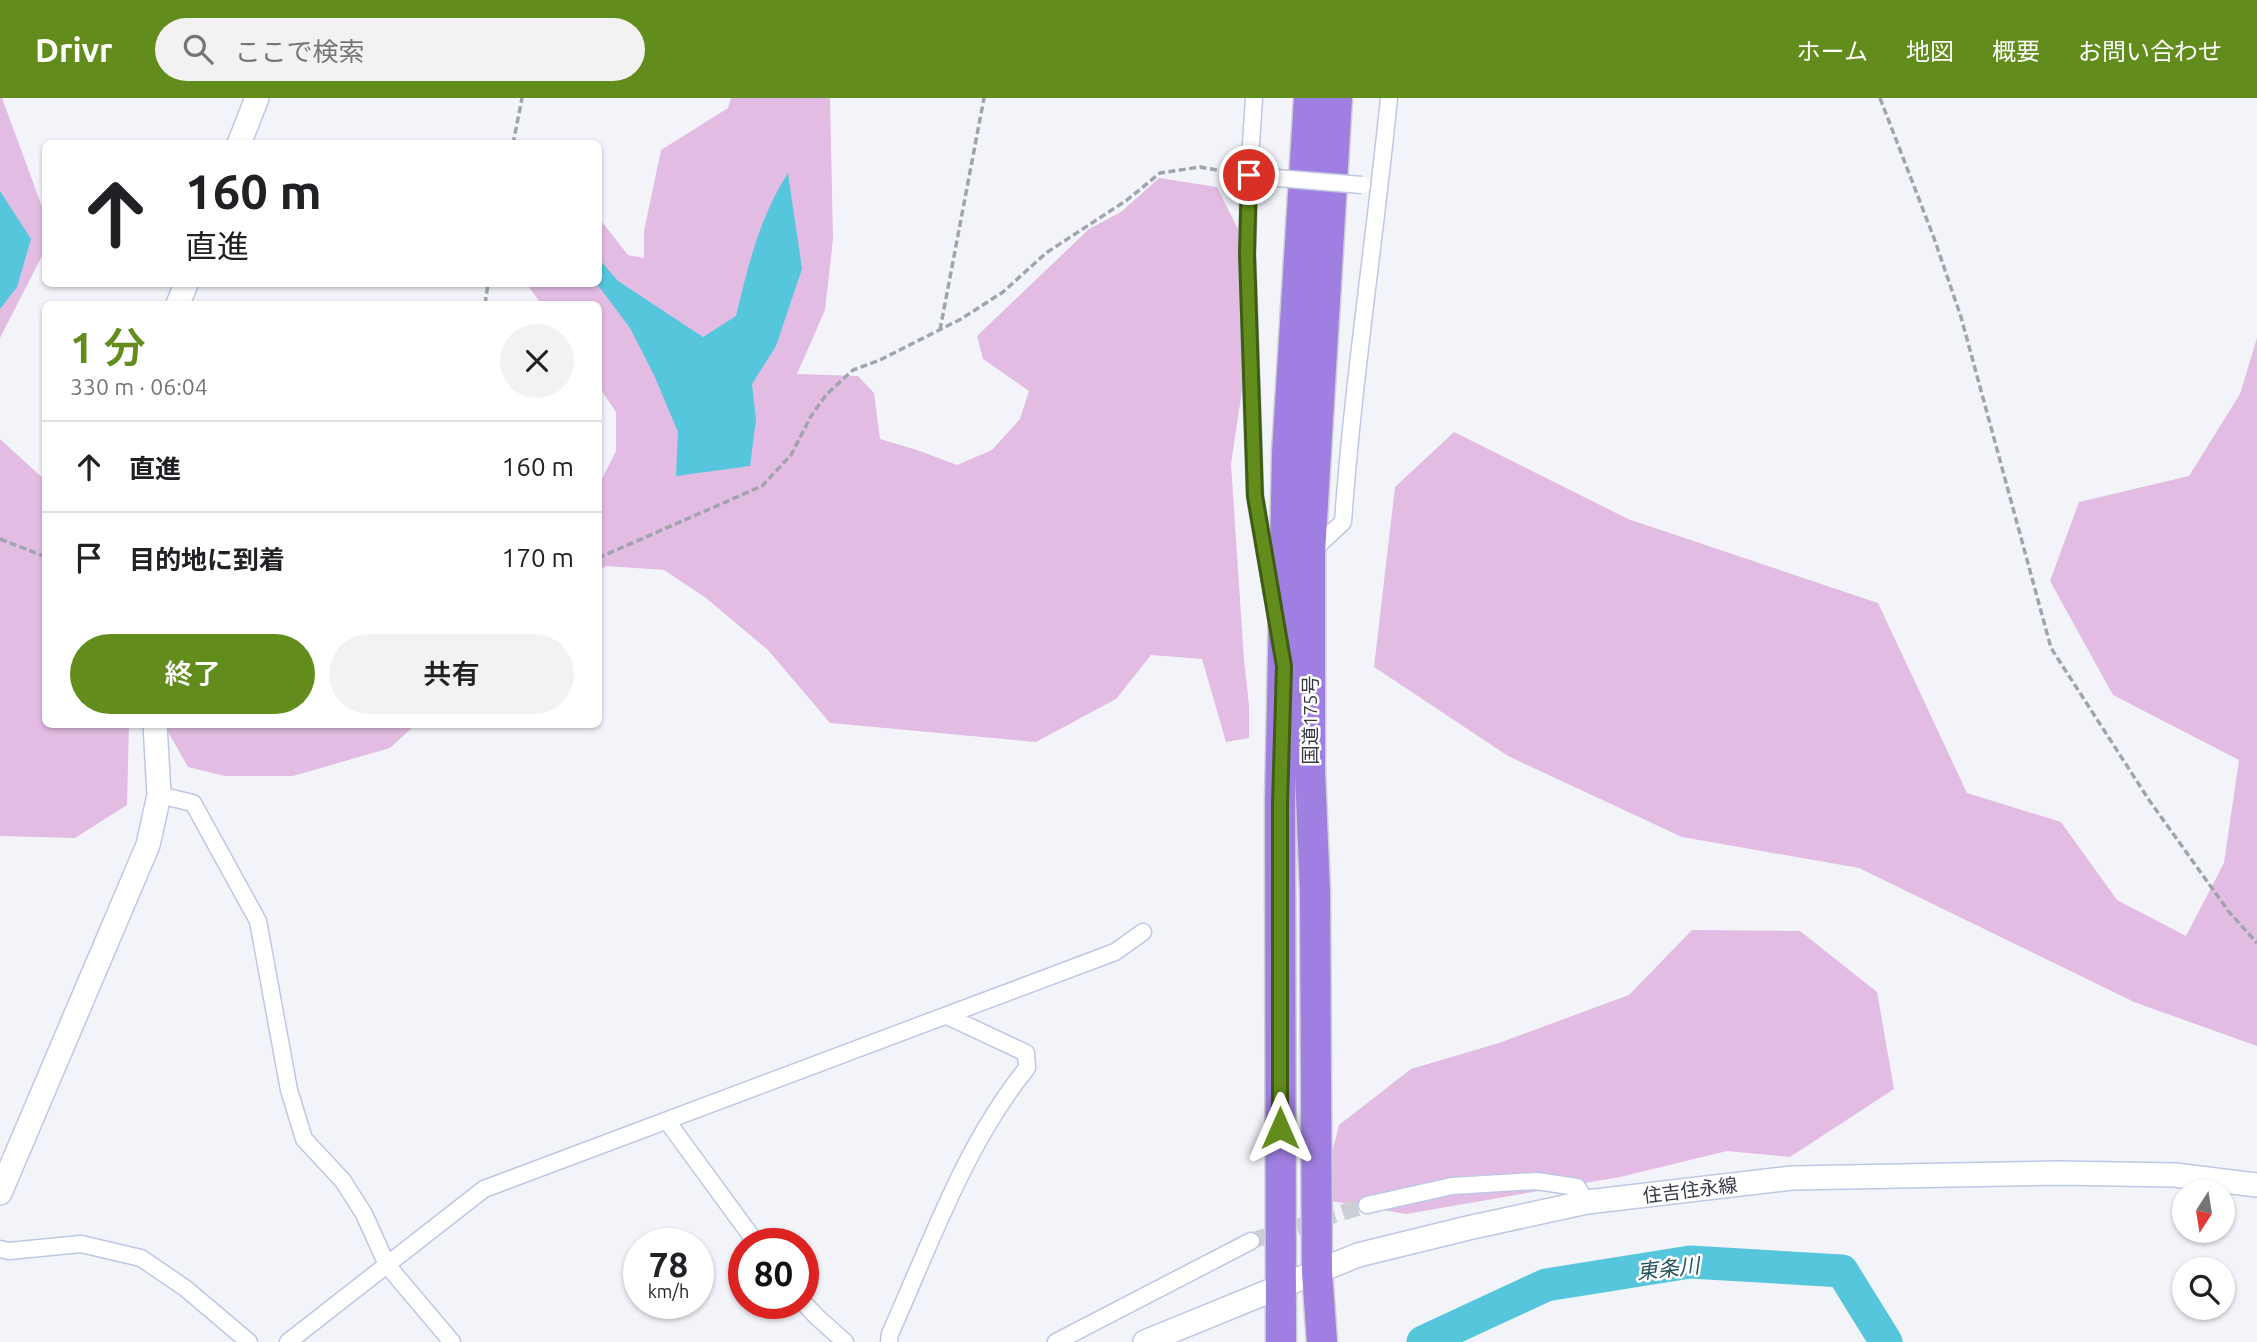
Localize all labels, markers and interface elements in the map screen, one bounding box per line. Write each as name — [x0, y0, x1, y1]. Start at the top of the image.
search box — [155, 18, 645, 81]
icon: search — [179, 30, 217, 68]
text: Drivr — [35, 31, 113, 68]
text: ここで検索 — [235, 37, 365, 66]
text: ホーム — [1797, 38, 1868, 65]
text: 地図 — [1906, 38, 1954, 65]
text: 概要 — [1992, 38, 2040, 65]
text: お問い合わせ — [2078, 38, 2222, 65]
pin — [1219, 145, 1279, 205]
icon: arrive — [1230, 156, 1268, 194]
text: 160 m — [185, 163, 322, 218]
icon: ahead — [70, 168, 161, 259]
text: 直進 — [185, 228, 249, 264]
text: 1 分 — [70, 324, 146, 371]
button: close — [500, 324, 574, 398]
text: 330 m · 06:04 — [70, 374, 208, 399]
icon: ahead — [70, 448, 108, 486]
text: 160 m — [502, 452, 574, 481]
text: 直進 — [129, 454, 181, 483]
icon: arrive — [70, 539, 108, 577]
text: 170 m — [502, 543, 574, 572]
text: 目的地に到着 — [129, 545, 285, 574]
button: 終了 — [70, 634, 315, 714]
button: 共有 — [329, 634, 574, 714]
street label: 国道175号 — [1299, 675, 1321, 765]
position arrow — [1243, 1091, 1317, 1165]
street label: 住吉住永線 — [1642, 1173, 1738, 1207]
north arrow — [2172, 1180, 2235, 1242]
map controls — [2172, 1180, 2235, 1320]
speed limit sign: 80 — [728, 1228, 819, 1319]
text: 78 — [649, 1244, 688, 1284]
water label: 東条川 — [1635, 1253, 1703, 1283]
button: search — [2172, 1257, 2235, 1320]
text: km/h — [648, 1281, 689, 1301]

